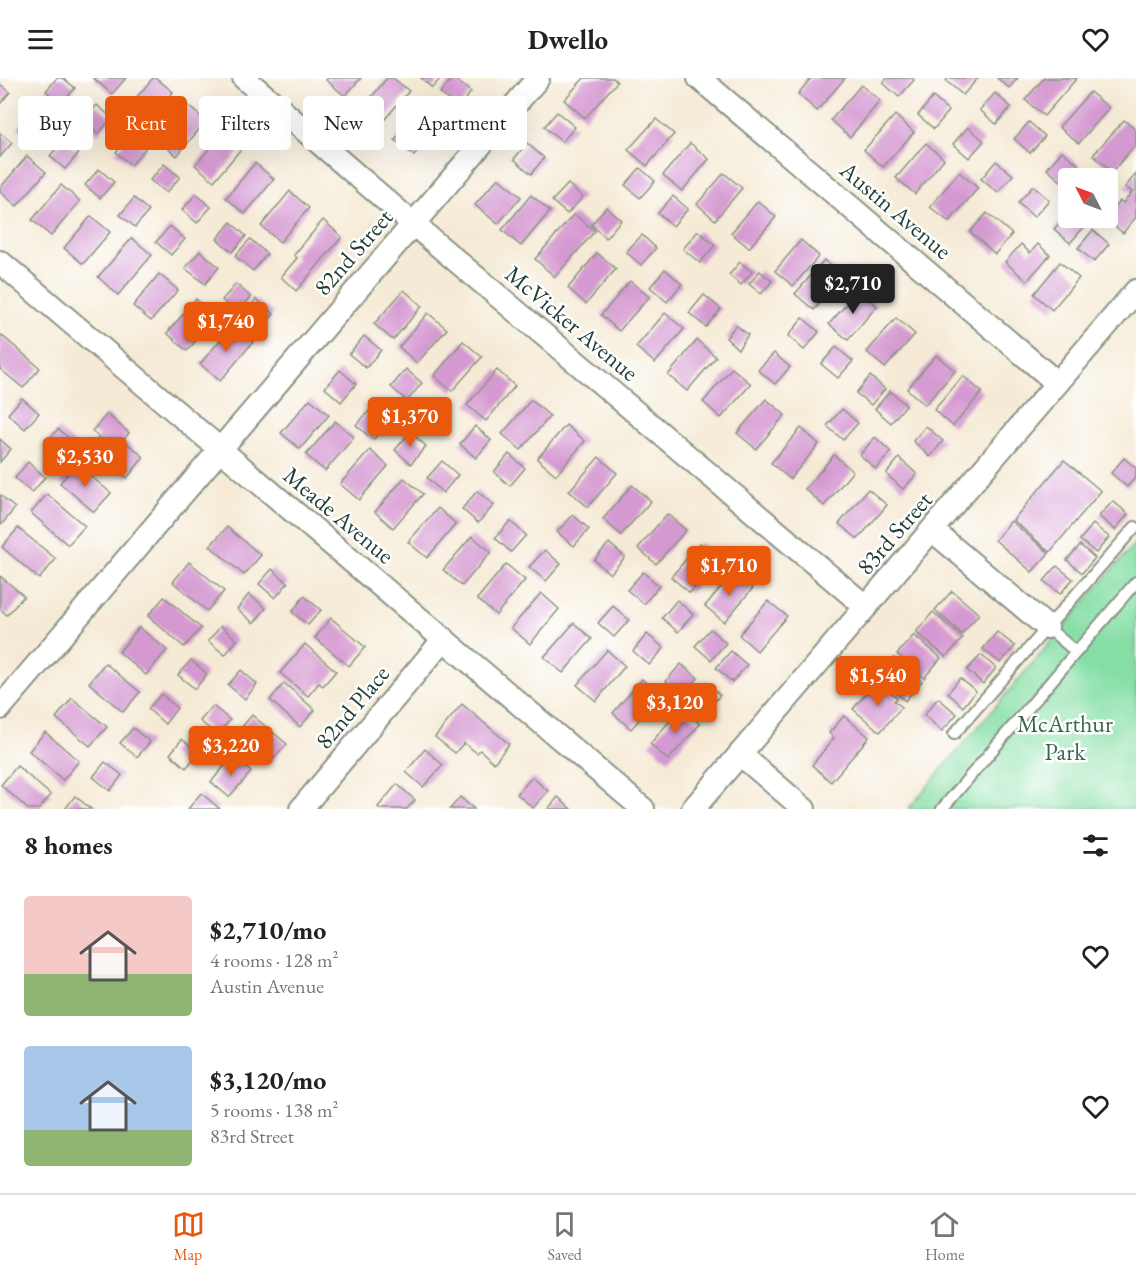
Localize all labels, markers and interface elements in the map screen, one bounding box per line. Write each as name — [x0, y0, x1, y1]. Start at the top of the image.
text: Dwello — [528, 22, 608, 57]
icon: menu — [24, 23, 57, 56]
icon: heart — [1079, 23, 1112, 56]
chip: Buy — [18, 96, 93, 150]
chip: Rent — [105, 96, 187, 150]
chip: Filters — [199, 96, 291, 150]
chip: New — [303, 96, 384, 150]
chip: Apartment — [396, 96, 527, 150]
street label: Austin Avenue — [833, 154, 958, 266]
north arrow — [1058, 168, 1118, 228]
map controls — [1058, 168, 1118, 228]
street label: 82nd Street — [307, 202, 400, 302]
street label: McVicker Avenue — [499, 258, 645, 388]
pin: $2,710 — [804, 264, 902, 315]
text: $2,710 — [825, 270, 881, 296]
pin: $1,740 — [177, 302, 275, 353]
text: $1,740 — [198, 308, 254, 334]
pin: $1,370 — [361, 397, 459, 448]
text: $1,370 — [382, 403, 438, 429]
pin: $2,530 — [36, 437, 134, 488]
text: $2,530 — [57, 443, 113, 469]
street label: Meade Avenue — [277, 460, 401, 570]
street label: 83rd Street — [849, 484, 939, 581]
pin: $1,710 — [680, 546, 778, 597]
text: $1,710 — [701, 552, 757, 578]
pin: $1,540 — [829, 656, 927, 707]
street label: 82nd Place — [308, 659, 396, 755]
text: $1,540 — [850, 662, 906, 688]
pin: $3,120 — [626, 683, 724, 734]
text: $3,120 — [647, 689, 703, 715]
park label: McArthur Park — [1017, 708, 1113, 767]
pin: $3,220 — [182, 726, 280, 777]
text: $3,220 — [203, 732, 259, 758]
text: 8 homes — [24, 828, 113, 862]
icon: filters — [1079, 829, 1112, 862]
text: $2,710/mo — [210, 913, 326, 947]
icon: home — [72, 920, 144, 992]
icon: heart — [1079, 940, 1112, 973]
text: 4 rooms · 128 m² — [210, 947, 338, 973]
text: Austin Avenue — [210, 973, 324, 999]
text: $3,120/mo — [210, 1063, 326, 1097]
icon: home — [72, 1070, 144, 1142]
icon: heart — [1079, 1090, 1112, 1123]
text: 5 rooms · 138 m² — [210, 1097, 338, 1123]
text: 83rd Street — [210, 1123, 294, 1149]
tab: Map — [172, 1208, 205, 1265]
tab: Saved — [548, 1208, 582, 1265]
tab: Home — [925, 1208, 964, 1265]

